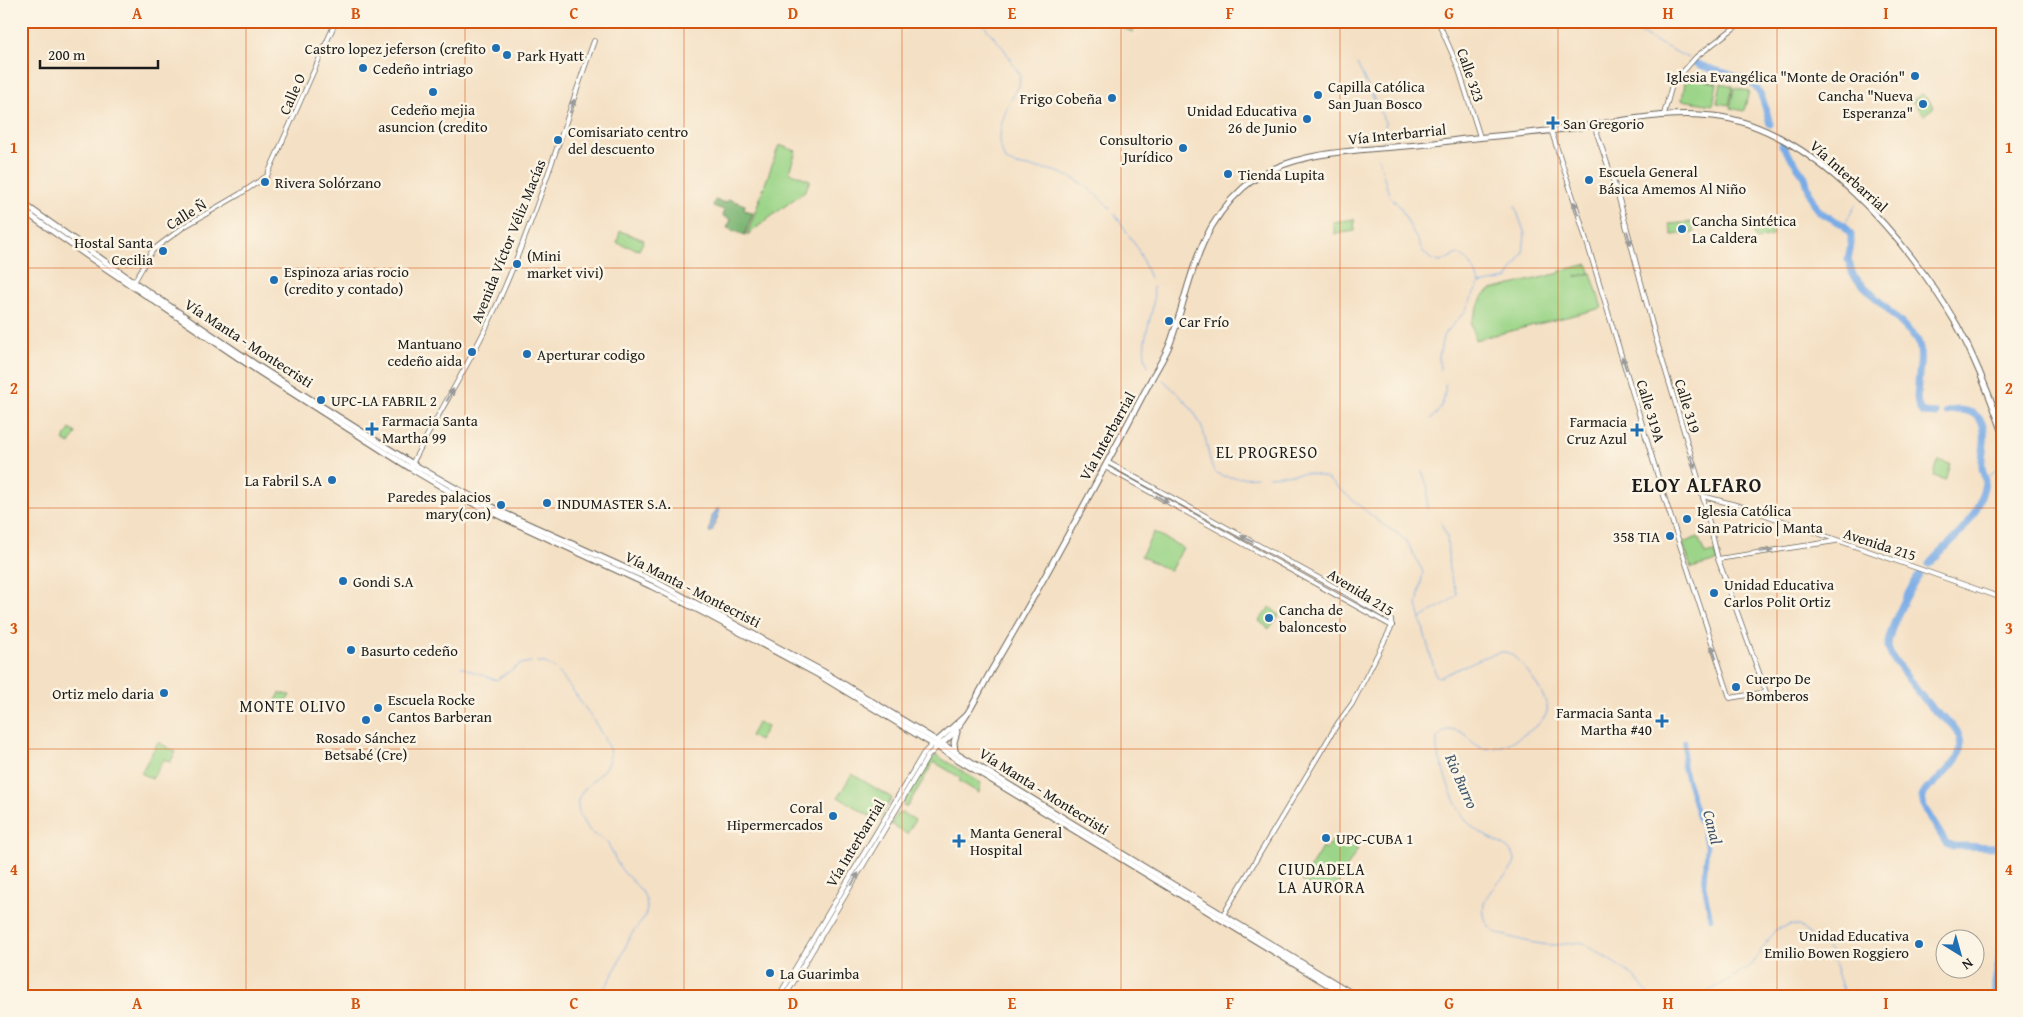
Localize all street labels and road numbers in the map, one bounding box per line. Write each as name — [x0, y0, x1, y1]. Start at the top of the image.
street label: Calle 323 — [1452, 45, 1490, 105]
street label: Calle O — [274, 70, 310, 118]
street label: Vía Interbarrial — [1347, 118, 1447, 150]
street label: Vía Interbarrial — [1805, 135, 1893, 217]
street label: Avenida Víctor Véliz Macías — [465, 156, 551, 326]
street label: Calle Ñ — [162, 193, 210, 235]
street label: Vía Manta - Montecristi — [181, 293, 317, 393]
street label: Calle 319 — [1670, 376, 1706, 436]
street label: Calle 319A — [1631, 377, 1671, 445]
street label: Vía Interbarrial — [1074, 388, 1140, 484]
street label: Avenida 215 — [1841, 522, 1919, 566]
street label: Vía Manta - Montecristi — [622, 546, 764, 632]
street label: Avenida 215 — [1324, 563, 1398, 621]
street label: Vía Manta - Montecristi — [975, 742, 1113, 840]
street label: Vía Interbarrial — [821, 795, 889, 891]

